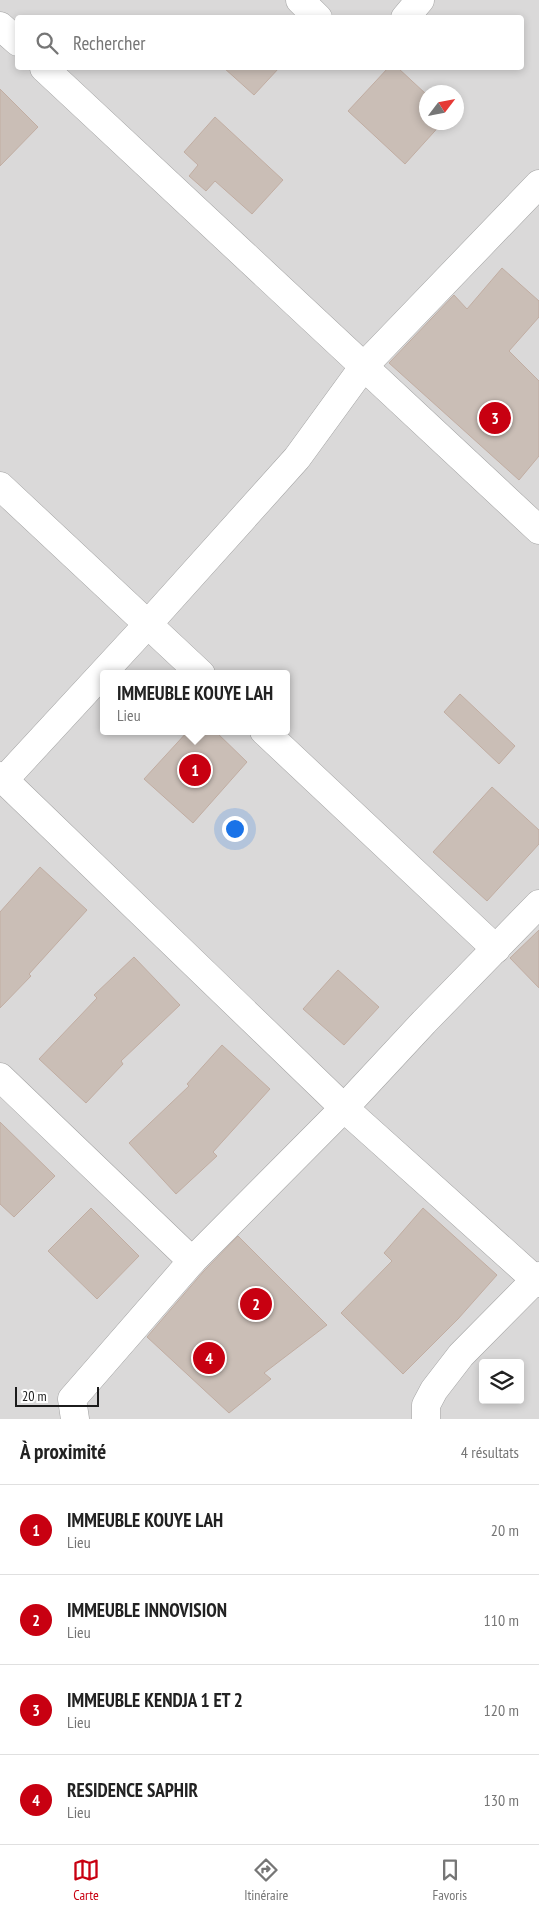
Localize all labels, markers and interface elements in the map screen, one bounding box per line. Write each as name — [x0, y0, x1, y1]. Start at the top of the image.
search box — [15, 15, 524, 70]
icon: search — [33, 29, 61, 57]
text: Rechercher — [73, 31, 145, 55]
north arrow — [419, 85, 464, 130]
pin: 3 — [479, 399, 511, 437]
popup — [100, 670, 290, 735]
text: IMMEUBLE KOUYE LAH — [117, 681, 273, 705]
text: Lieu — [117, 705, 141, 725]
pin: 1 — [179, 751, 211, 789]
your location — [222, 816, 248, 842]
pin: 2 — [240, 1285, 272, 1323]
pin: 4 — [193, 1339, 225, 1377]
map controls — [479, 1359, 524, 1404]
button: layers — [479, 1359, 524, 1404]
scale bar — [15, 1384, 99, 1407]
text: 20 m — [22, 1387, 47, 1405]
text: À proximité — [20, 1438, 106, 1465]
text: 4 résultats — [461, 1442, 519, 1462]
text: IMMEUBLE KOUYE LAH — [67, 1508, 223, 1532]
text: 1 — [32, 1520, 40, 1540]
text: 20 m — [491, 1520, 519, 1540]
text: Lieu — [67, 1532, 91, 1552]
text: IMMEUBLE INNOVISION — [67, 1598, 227, 1622]
text: 2 — [32, 1610, 40, 1630]
text: 110 m — [484, 1610, 519, 1630]
text: Lieu — [67, 1622, 91, 1642]
text: IMMEUBLE KENDJA 1 ET 2 — [67, 1688, 243, 1712]
text: 3 — [32, 1700, 40, 1720]
text: 120 m — [484, 1700, 519, 1720]
text: Lieu — [67, 1712, 91, 1732]
text: RESIDENCE SAPHIR — [67, 1778, 198, 1802]
text: 4 — [32, 1790, 40, 1810]
text: 130 m — [484, 1790, 519, 1810]
text: Lieu — [67, 1802, 91, 1822]
tab: Carte — [72, 1856, 100, 1904]
tab: Itinéraire — [244, 1856, 288, 1904]
tab: Favoris — [432, 1856, 467, 1904]

